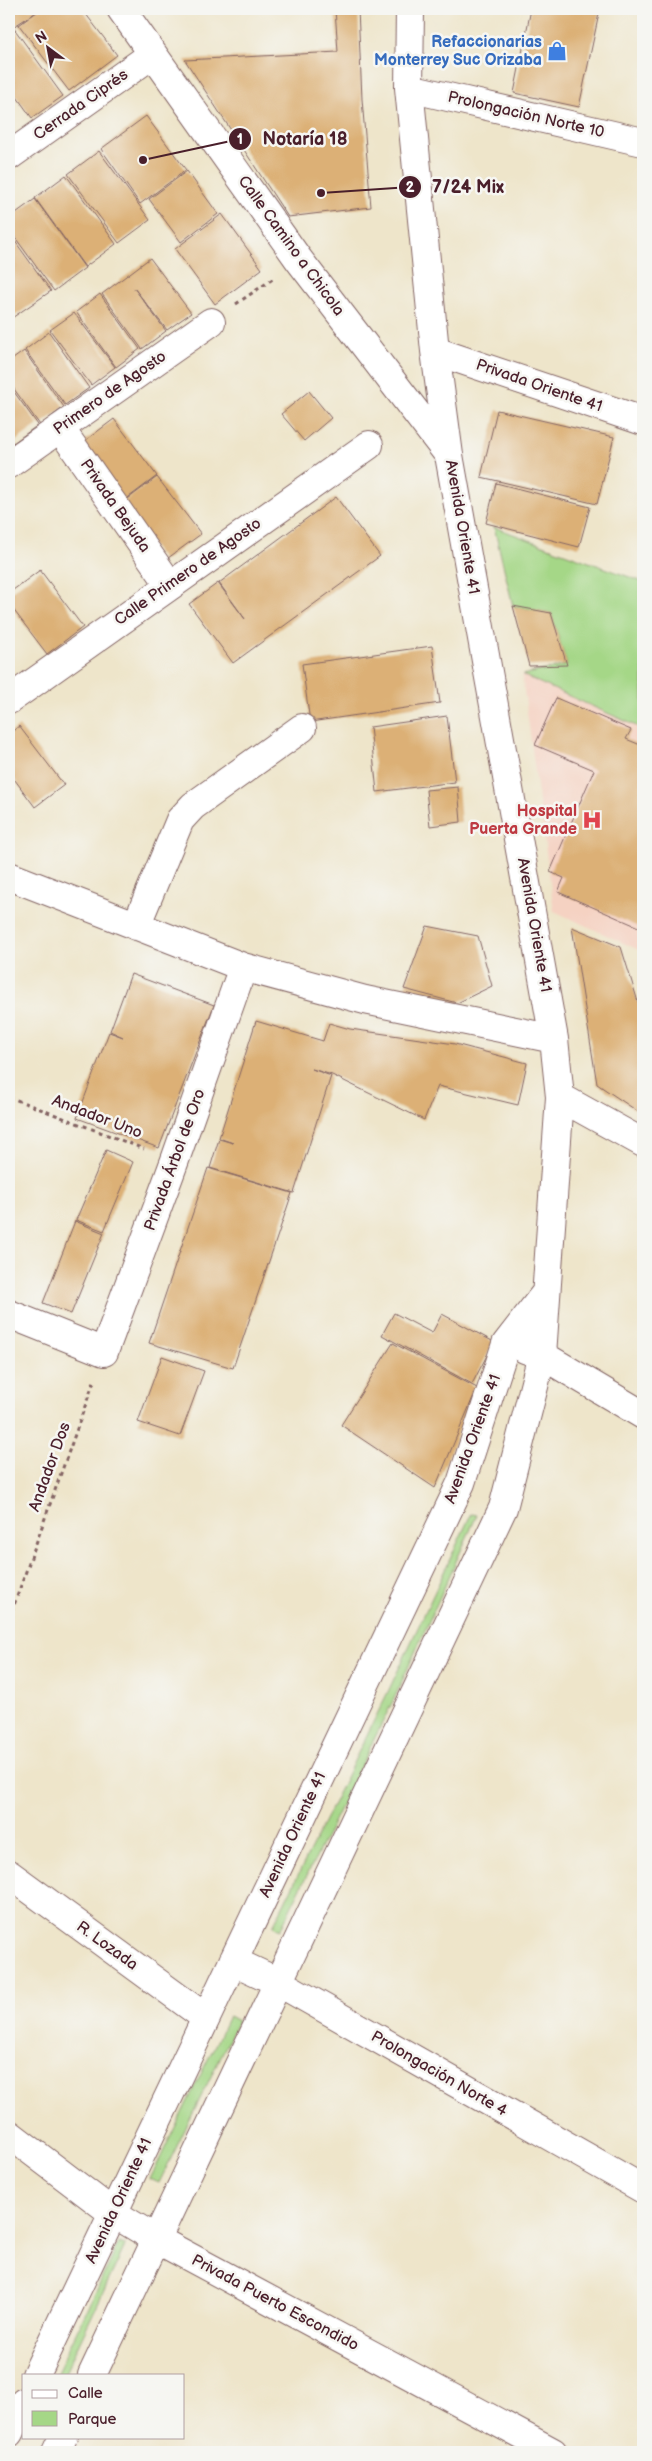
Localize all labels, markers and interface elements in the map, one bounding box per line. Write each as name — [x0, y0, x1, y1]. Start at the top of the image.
north arrow — [22, 22, 72, 72]
text: N — [32, 27, 50, 47]
place label: Refaccionarias Monterrey Suc Orizaba — [374, 33, 542, 70]
shop icon: Refaccionarias Monterrey Suc Orizaba — [546, 40, 568, 62]
street label: Cerrada Ciprés — [30, 65, 132, 145]
street label: Prolongación Norte 10 — [446, 88, 606, 142]
callout: Notaría 18 — [227, 123, 357, 156]
text: Notaría 18 — [262, 129, 348, 150]
text: 1 — [237, 130, 243, 149]
callout: 7/24 Mix — [397, 171, 514, 204]
street label: Calle Camino a Chicola — [234, 172, 348, 320]
text: 7/24 Mix — [432, 177, 504, 198]
text: 2 — [406, 178, 415, 197]
street label: Primero de Agosto — [50, 347, 170, 439]
street label: Privada Oriente 41 — [473, 355, 605, 417]
street label: Privada Bejuda — [76, 456, 154, 556]
street label: Avenida Oriente 41 — [441, 458, 483, 596]
street label: Calle Primero de Agosto — [111, 514, 265, 630]
place label: Hospital Puerta Grande — [469, 802, 577, 839]
hospital icon: Hospital Puerta Grande — [581, 809, 603, 831]
street label: Avenida Oriente 41 — [513, 856, 555, 994]
street label: Privada Árbol de Oro — [139, 1086, 209, 1233]
street label: Andador Uno — [49, 1091, 145, 1143]
street label: Avenida Oriente 41 — [441, 1372, 505, 1506]
street label: Andador Dos — [25, 1420, 75, 1514]
street label: Avenida Oriente 41 — [256, 1769, 330, 1901]
street label: R. Lozada — [73, 1917, 141, 1975]
street label: Prolongación Norte 4 — [367, 2027, 511, 2121]
street label: Avenida Oriente 41 — [82, 2135, 156, 2267]
street label: Privada Puerto Escondido — [188, 2251, 362, 2355]
legend — [22, 2374, 185, 2438]
text: Calle — [68, 2384, 103, 2403]
text: Parque — [68, 2410, 117, 2429]

